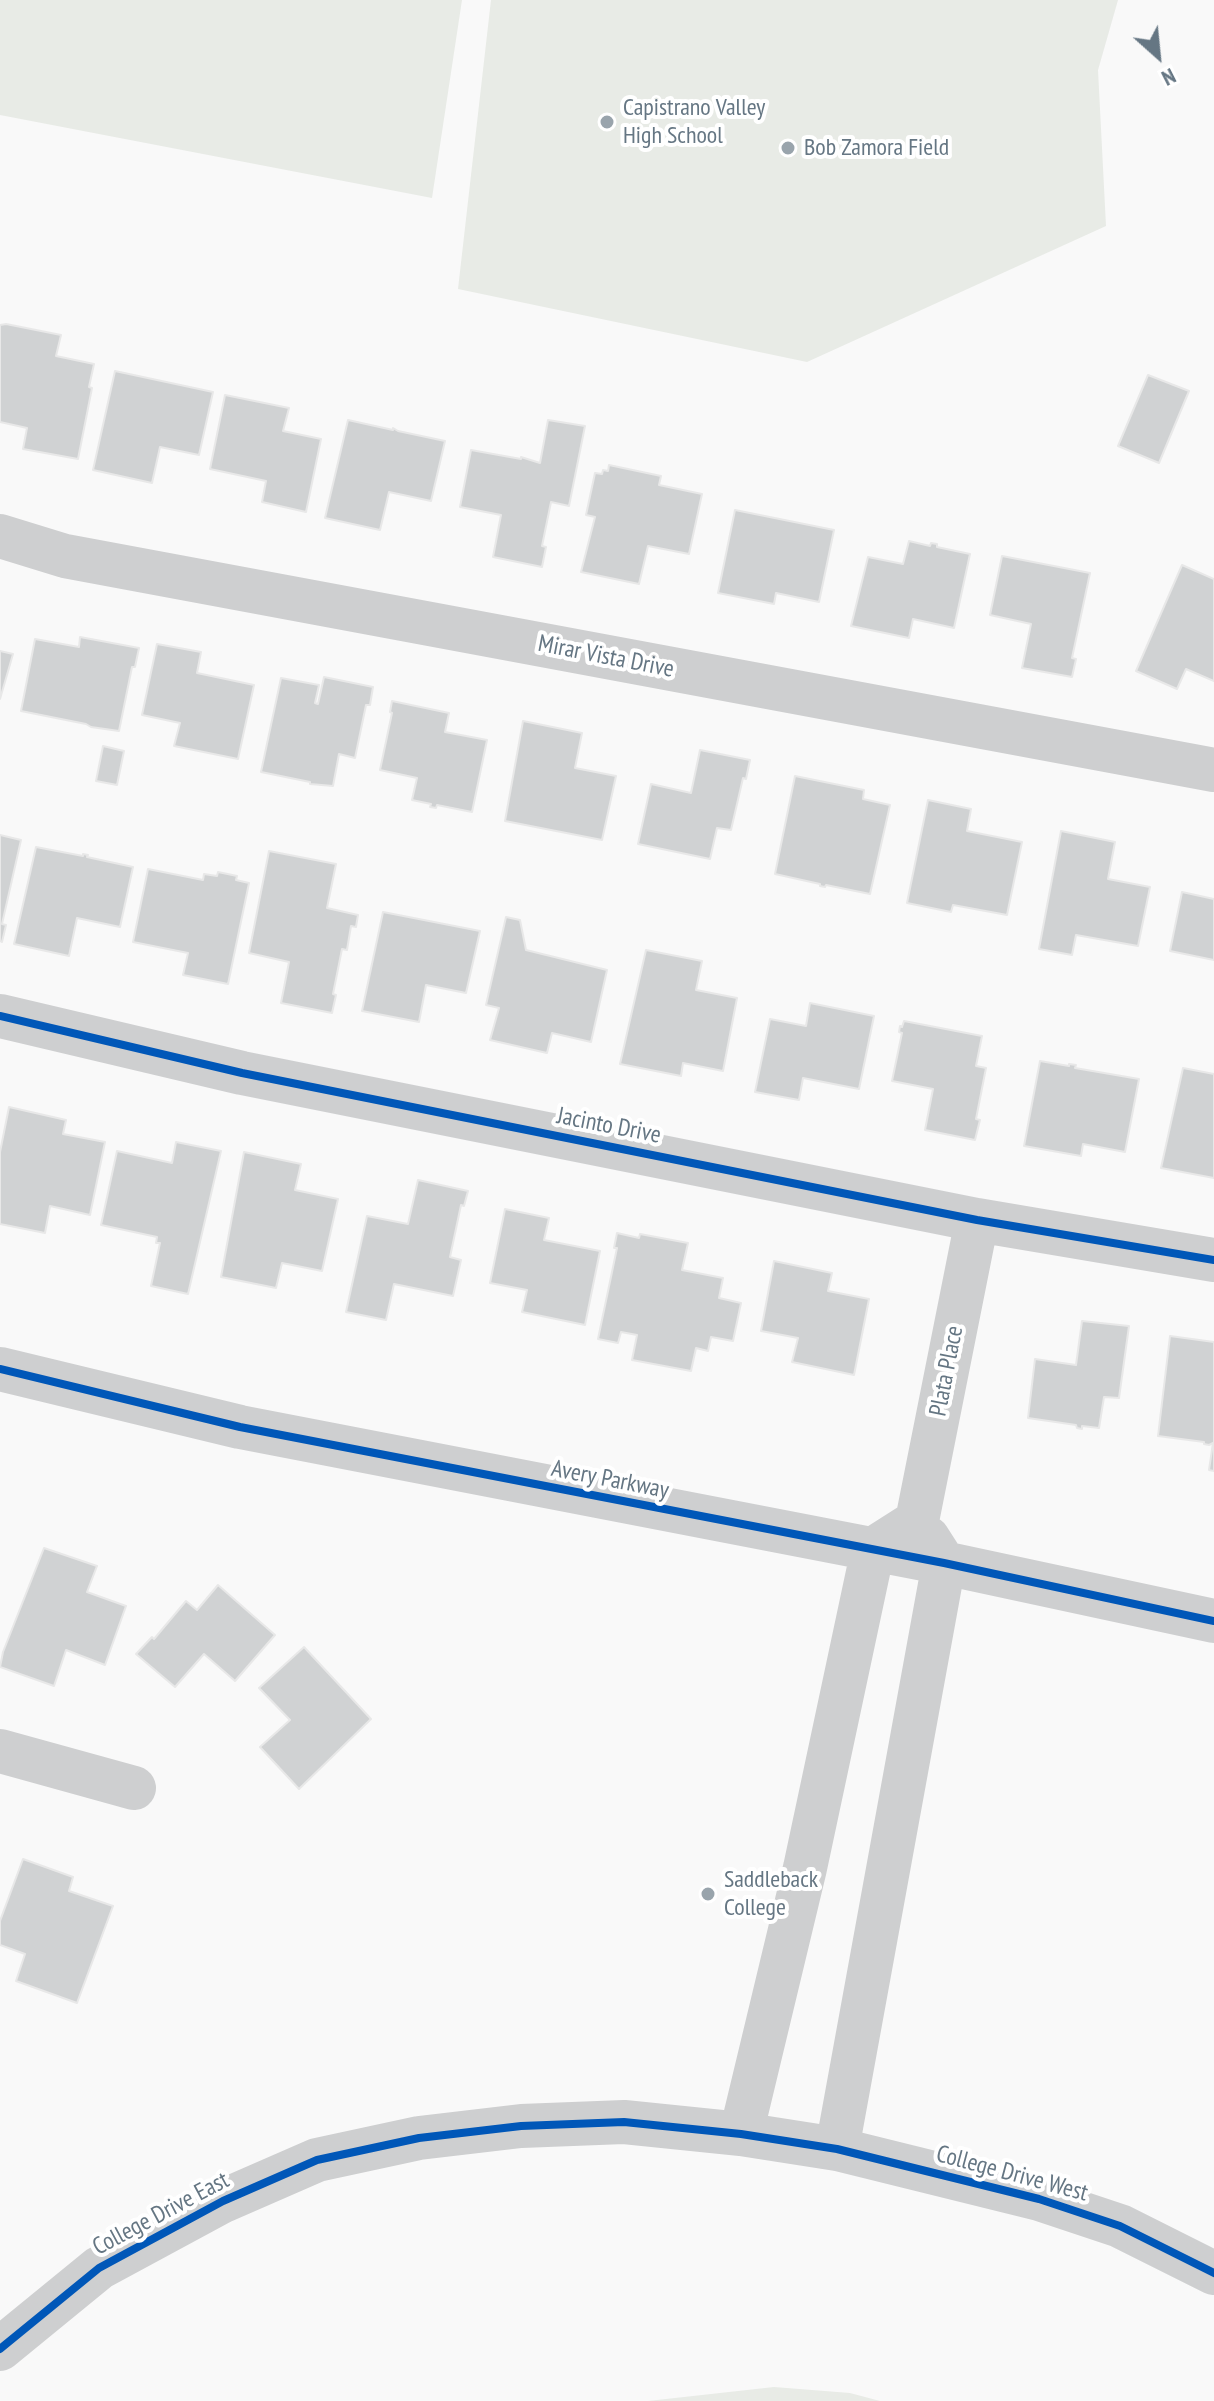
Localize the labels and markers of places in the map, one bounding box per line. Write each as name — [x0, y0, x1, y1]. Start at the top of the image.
place label: Capistrano Valley High School — [623, 94, 765, 150]
marker: Capistrano Valley High School — [598, 113, 616, 131]
place label: Bob Zamora Field — [804, 134, 949, 162]
marker: Bob Zamora Field — [779, 139, 797, 157]
place label: Saddleback College — [724, 1866, 818, 1922]
marker: Saddleback College — [699, 1885, 717, 1903]

